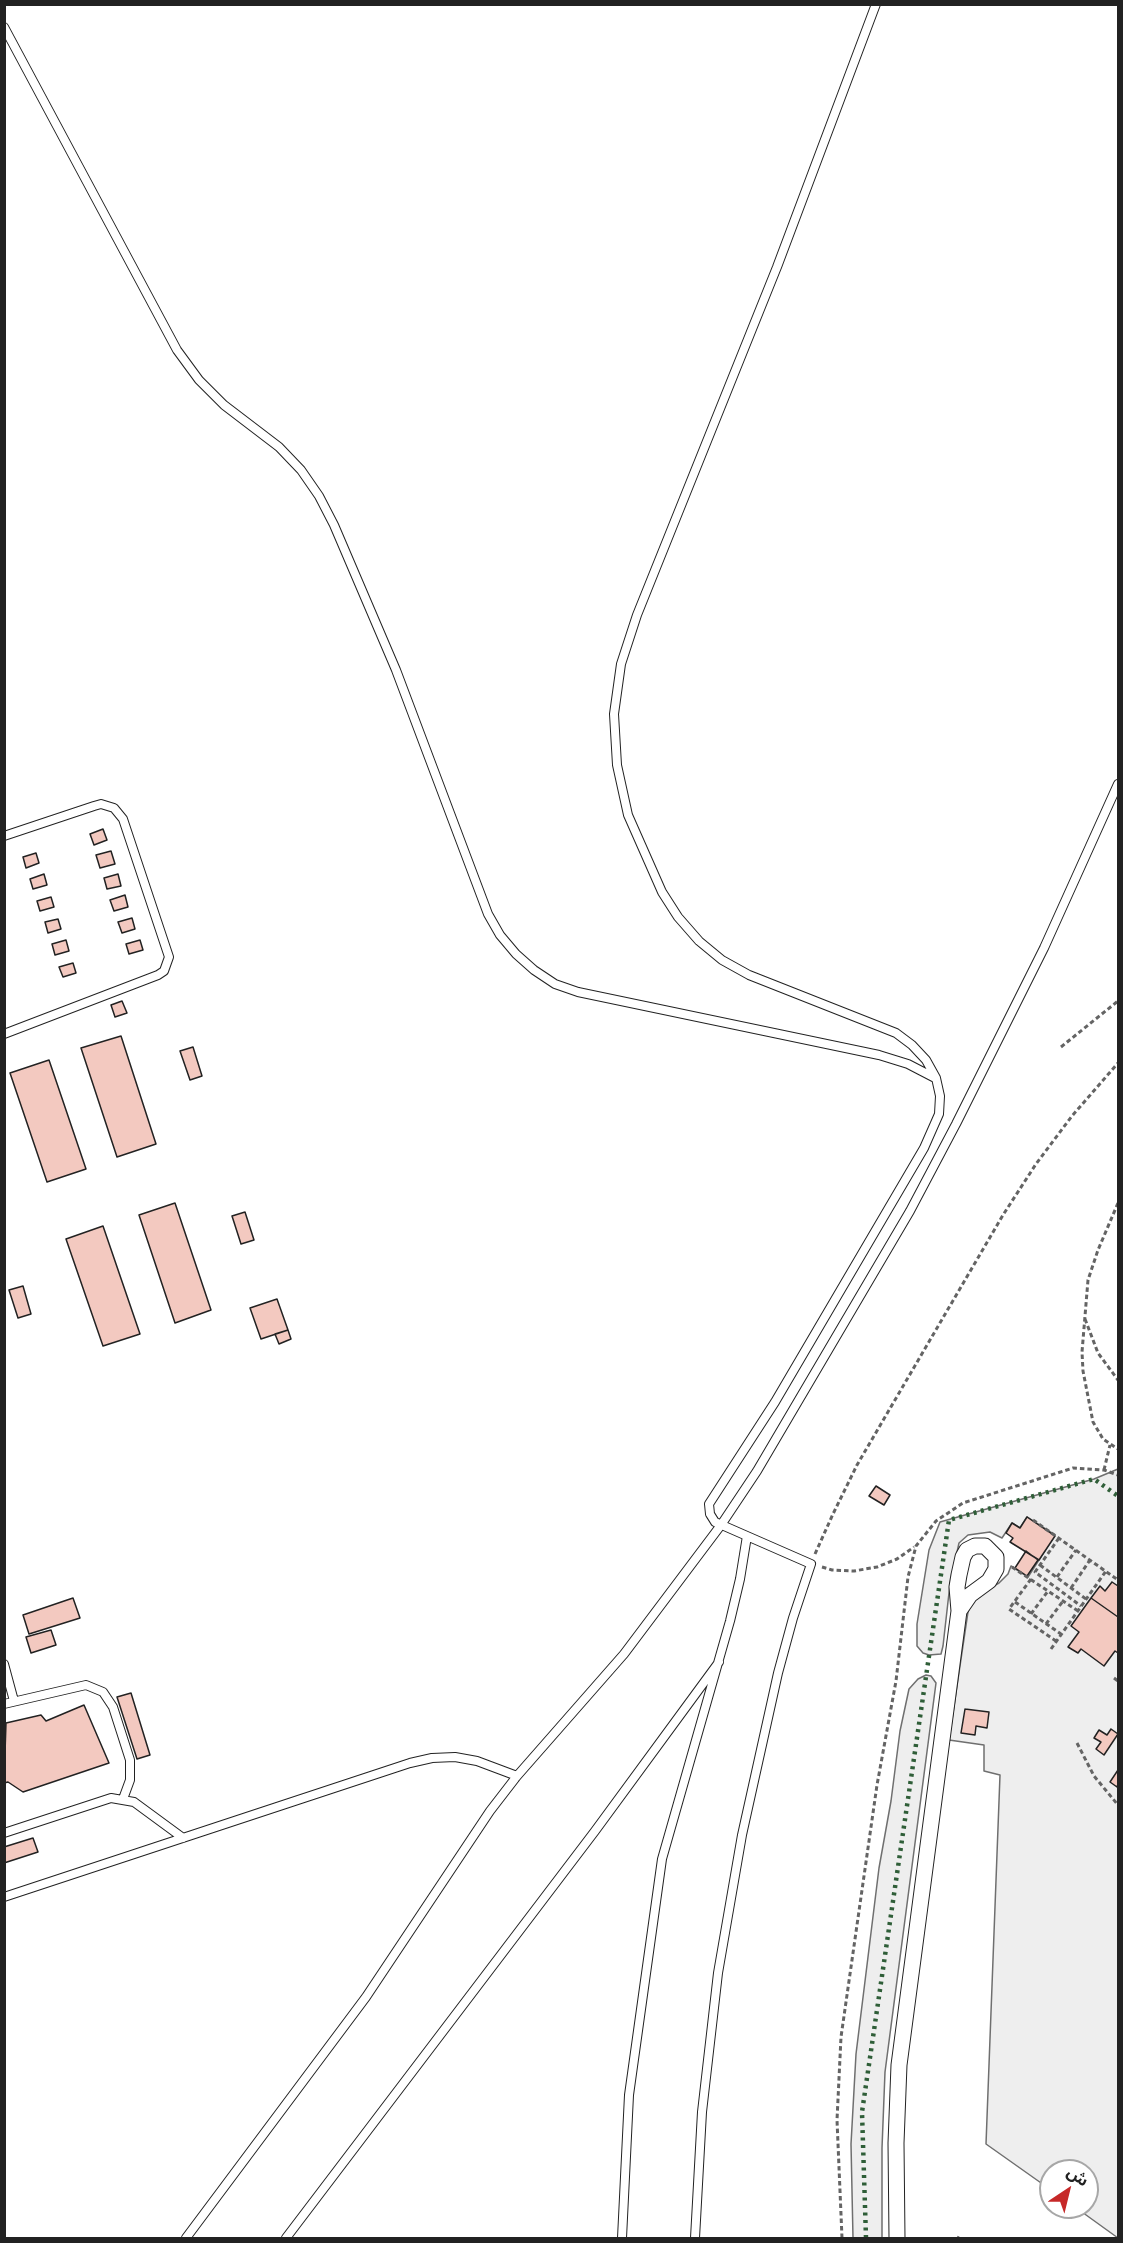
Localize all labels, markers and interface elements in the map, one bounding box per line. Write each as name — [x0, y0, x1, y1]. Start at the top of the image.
north arrow — [1039, 2159, 1099, 2219]
text: ش — [1062, 2160, 1094, 2192]

